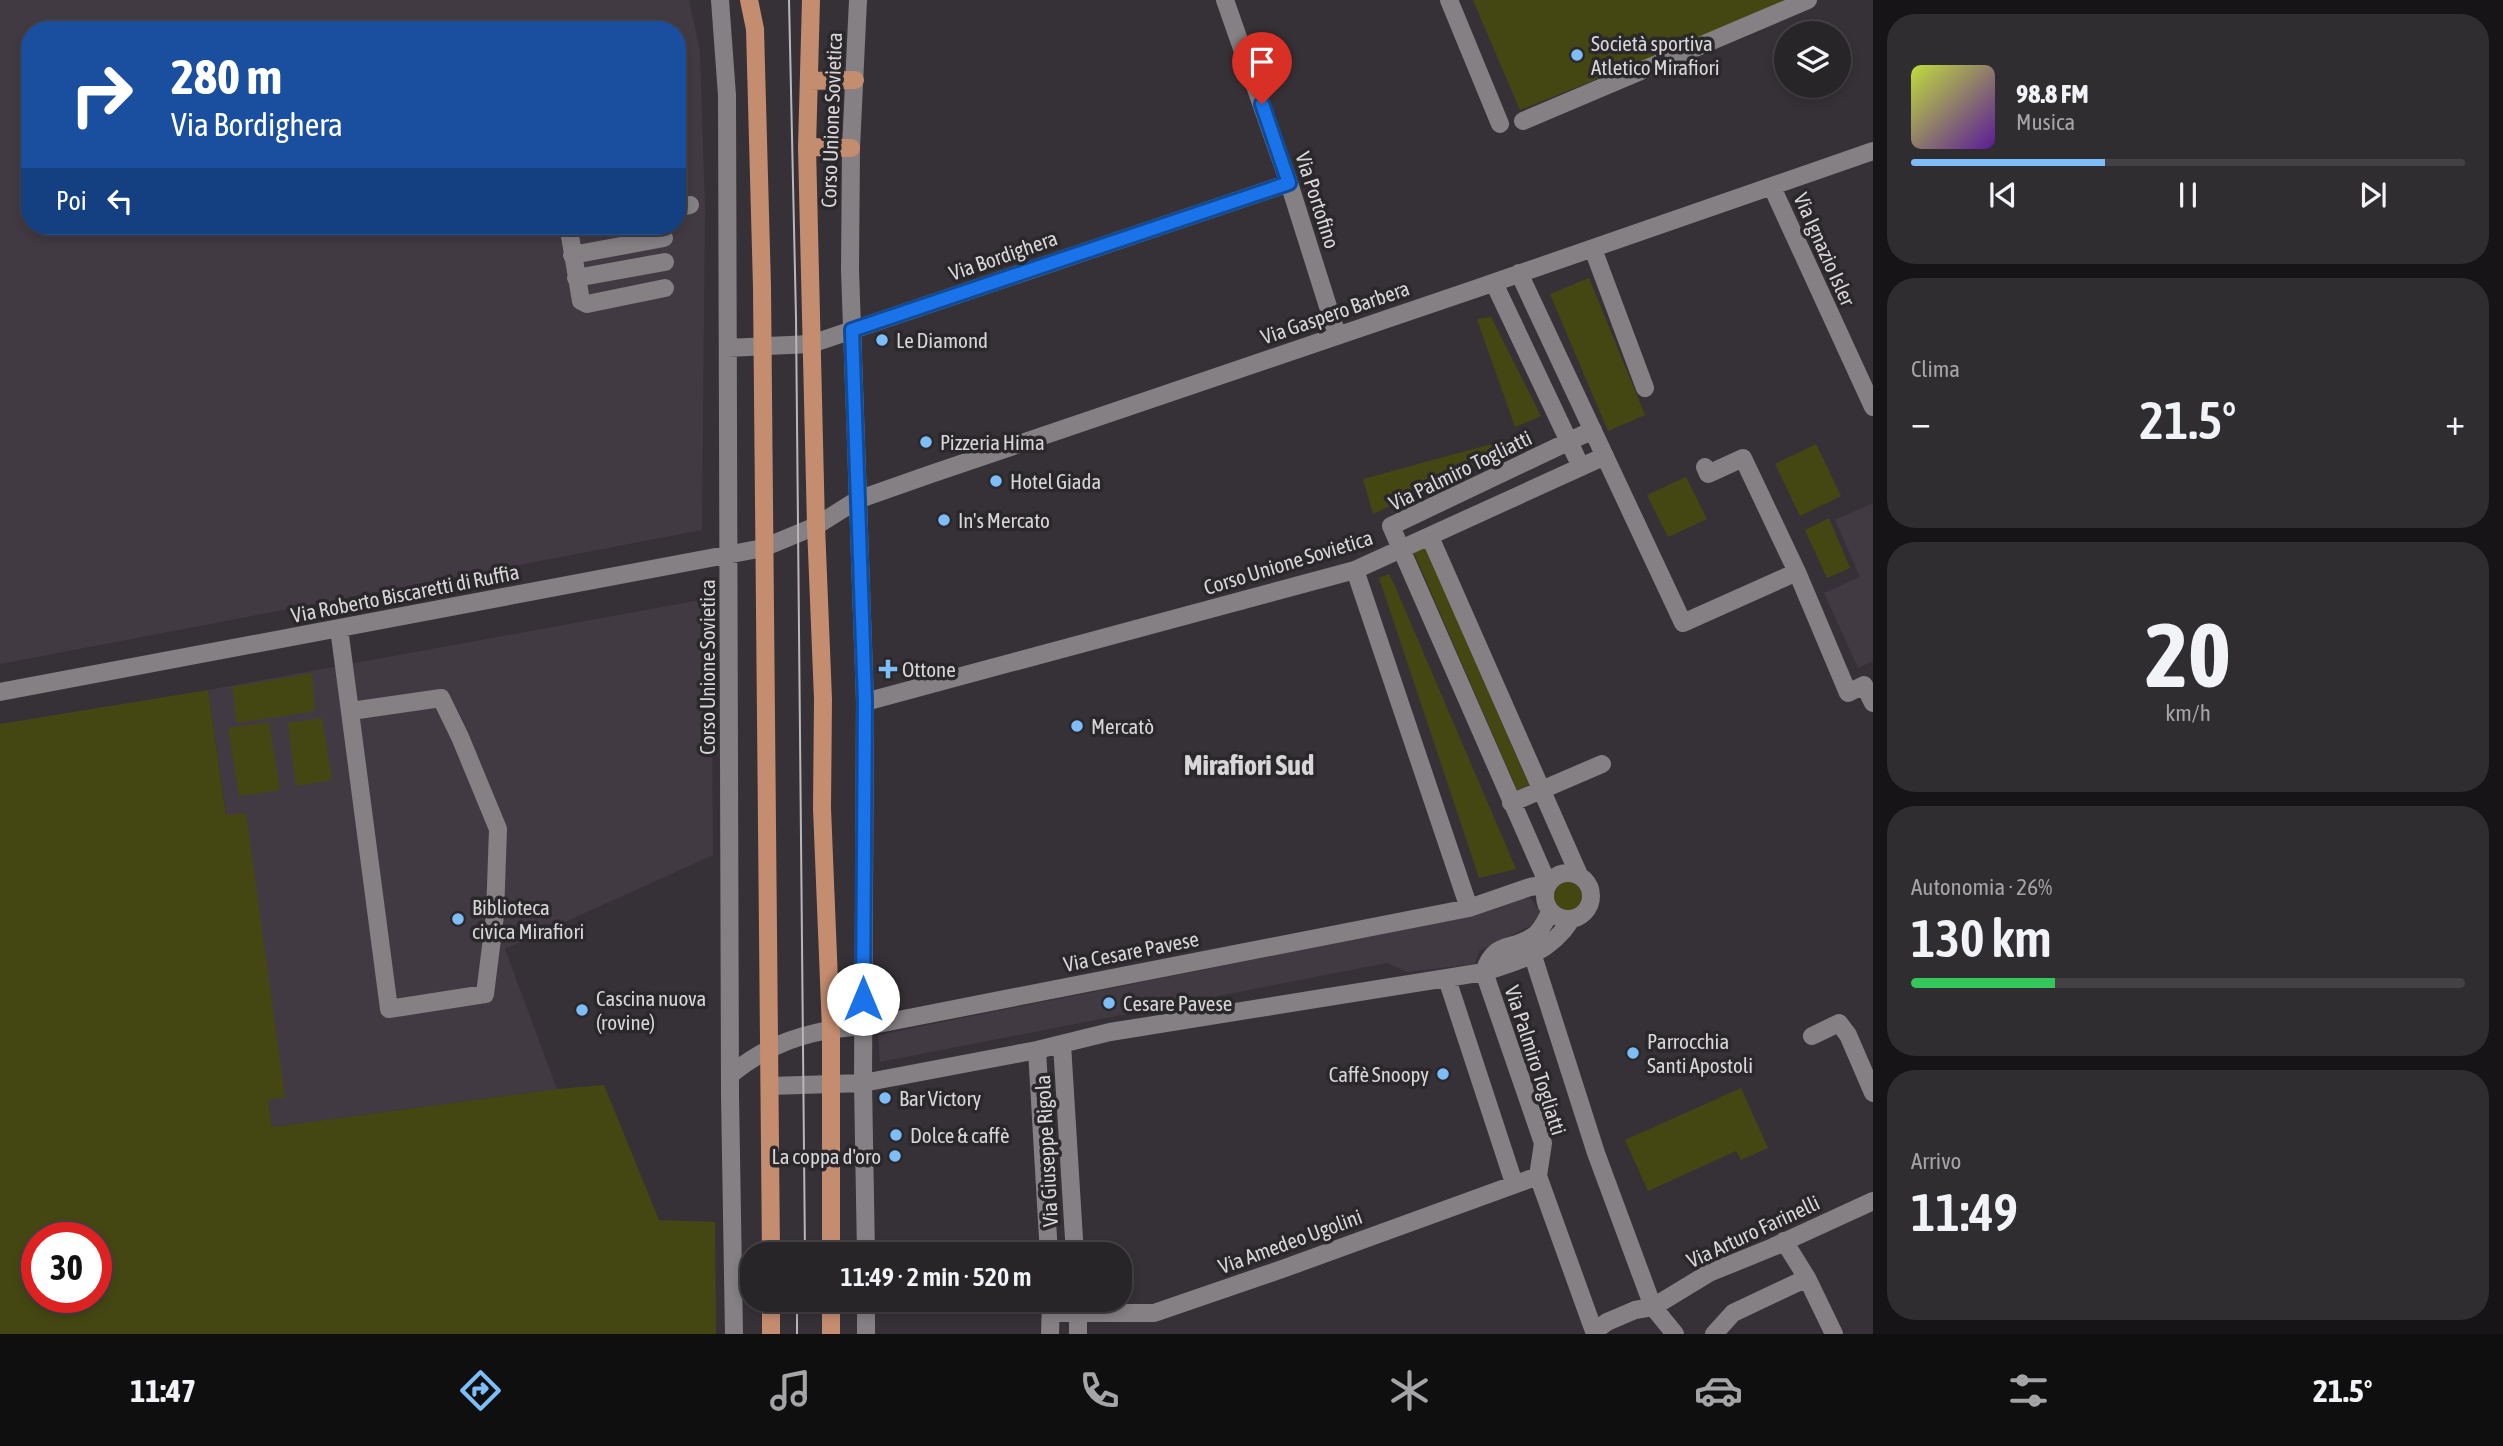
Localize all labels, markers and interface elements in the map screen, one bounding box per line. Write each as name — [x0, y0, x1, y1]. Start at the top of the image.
map controls — [1774, 21, 1851, 98]
button: layers — [1774, 21, 1851, 98]
place label: Società sportiva Atletico Mirafiori — [1591, 31, 1720, 79]
street label: Corso Unione Sovietica — [816, 32, 846, 208]
pin — [1232, 32, 1292, 104]
icon: arrive — [1243, 43, 1281, 81]
marker: Società sportiva Atletico Mirafiori — [1569, 47, 1585, 63]
text: 280 m — [171, 48, 282, 104]
icon: right — [56, 49, 147, 140]
text: 98.8 FM — [2016, 79, 2089, 109]
text: Via Bordighera — [171, 106, 343, 143]
text: Musica — [2016, 109, 2075, 135]
street label: Via Portofino — [1291, 149, 1345, 251]
icon: previous — [1984, 176, 2022, 214]
icon: pause — [2169, 176, 2207, 214]
icon: next — [2354, 176, 2392, 214]
icon: left — [101, 182, 139, 220]
text: Poi — [56, 186, 87, 216]
street label: Via Ignazio Isler — [1789, 189, 1861, 310]
street label: Via Bordighera — [946, 225, 1060, 285]
street label: Via Gaspero Barbera — [1258, 275, 1412, 349]
place label: Le Diamond — [896, 328, 988, 352]
marker: Le Diamond — [874, 332, 890, 348]
text: Clima — [1911, 356, 1960, 382]
text: 21.5° — [2140, 390, 2236, 450]
text: − — [1911, 400, 1931, 443]
text: + — [2445, 400, 2465, 443]
street label: Via Palmiro Togliatti — [1385, 425, 1535, 515]
place label: Pizzeria Hima — [940, 430, 1045, 454]
marker: Pizzeria Hima — [918, 434, 934, 450]
place label: Hotel Giada — [1010, 469, 1101, 493]
marker: Hotel Giada — [988, 473, 1004, 489]
place label: In's Mercato — [958, 508, 1050, 532]
marker: In's Mercato — [936, 512, 952, 528]
street label: Corso Unione Sovietica — [1201, 525, 1375, 599]
street label: Via Roberto Biscaretti di Ruffia — [289, 559, 521, 627]
street label: Corso Unione Sovietica — [695, 579, 719, 755]
text: 20 — [2145, 602, 2231, 706]
place label: Ottone — [902, 657, 956, 681]
marker: Ottone — [880, 661, 896, 677]
text: km/h — [2165, 700, 2211, 726]
place label: Mercatò — [1091, 714, 1154, 738]
marker: Mercatò — [1069, 718, 1085, 734]
district label: Mirafiori Sud — [1184, 749, 1314, 781]
text: Autonomia · 26% — [1911, 874, 2052, 900]
place label: Biblioteca civica Mirafiori — [472, 895, 584, 943]
text: 130 km — [1911, 908, 2052, 968]
marker: Biblioteca civica Mirafiori — [450, 911, 466, 927]
street label: Via Cesare Pavese — [1061, 926, 1201, 976]
position arrow — [826, 962, 900, 1036]
street label: Via Palmiro Togliatti — [1501, 982, 1571, 1138]
place label: Cascina nuova (rovine) — [596, 986, 706, 1034]
place label: Cesare Pavese — [1123, 991, 1232, 1015]
marker: Cesare Pavese — [1101, 995, 1117, 1011]
marker: Cascina nuova (rovine) — [574, 1002, 590, 1018]
place label: Parrocchia Santi Apostoli — [1647, 1029, 1753, 1077]
marker: Parrocchia Santi Apostoli — [1625, 1045, 1641, 1061]
place label: Caffè Snoopy — [1329, 1062, 1429, 1086]
marker: Caffè Snoopy — [1435, 1066, 1451, 1082]
street label: Via Giuseppe Rigola — [1030, 1074, 1062, 1228]
place label: Bar Victory — [899, 1086, 982, 1110]
marker: Bar Victory — [877, 1090, 893, 1106]
place label: Dolce & caffè — [910, 1123, 1009, 1147]
marker: Dolce & caffè — [888, 1127, 904, 1143]
place label: La coppa d'oro — [772, 1144, 881, 1168]
marker: La coppa d'oro — [887, 1148, 903, 1164]
text: Arrivo — [1911, 1148, 1961, 1174]
text: 11:49 — [1911, 1182, 2018, 1242]
street label: Via Arturo Farinelli — [1683, 1190, 1823, 1272]
street label: Via Amedeo Ugolini — [1215, 1204, 1365, 1278]
speed limit sign: 30 — [21, 1222, 112, 1313]
text: 11:49 · 2 min · 520 m — [841, 1262, 1031, 1292]
icon: directions — [456, 1366, 505, 1415]
icon: music — [766, 1366, 815, 1415]
icon: phone — [1075, 1366, 1124, 1415]
icon: climate — [1385, 1366, 1434, 1415]
icon: car — [1694, 1366, 1743, 1415]
icon: filters — [2004, 1366, 2053, 1415]
text: 11:47 — [130, 1372, 196, 1409]
text: 21.5° — [2313, 1372, 2373, 1409]

